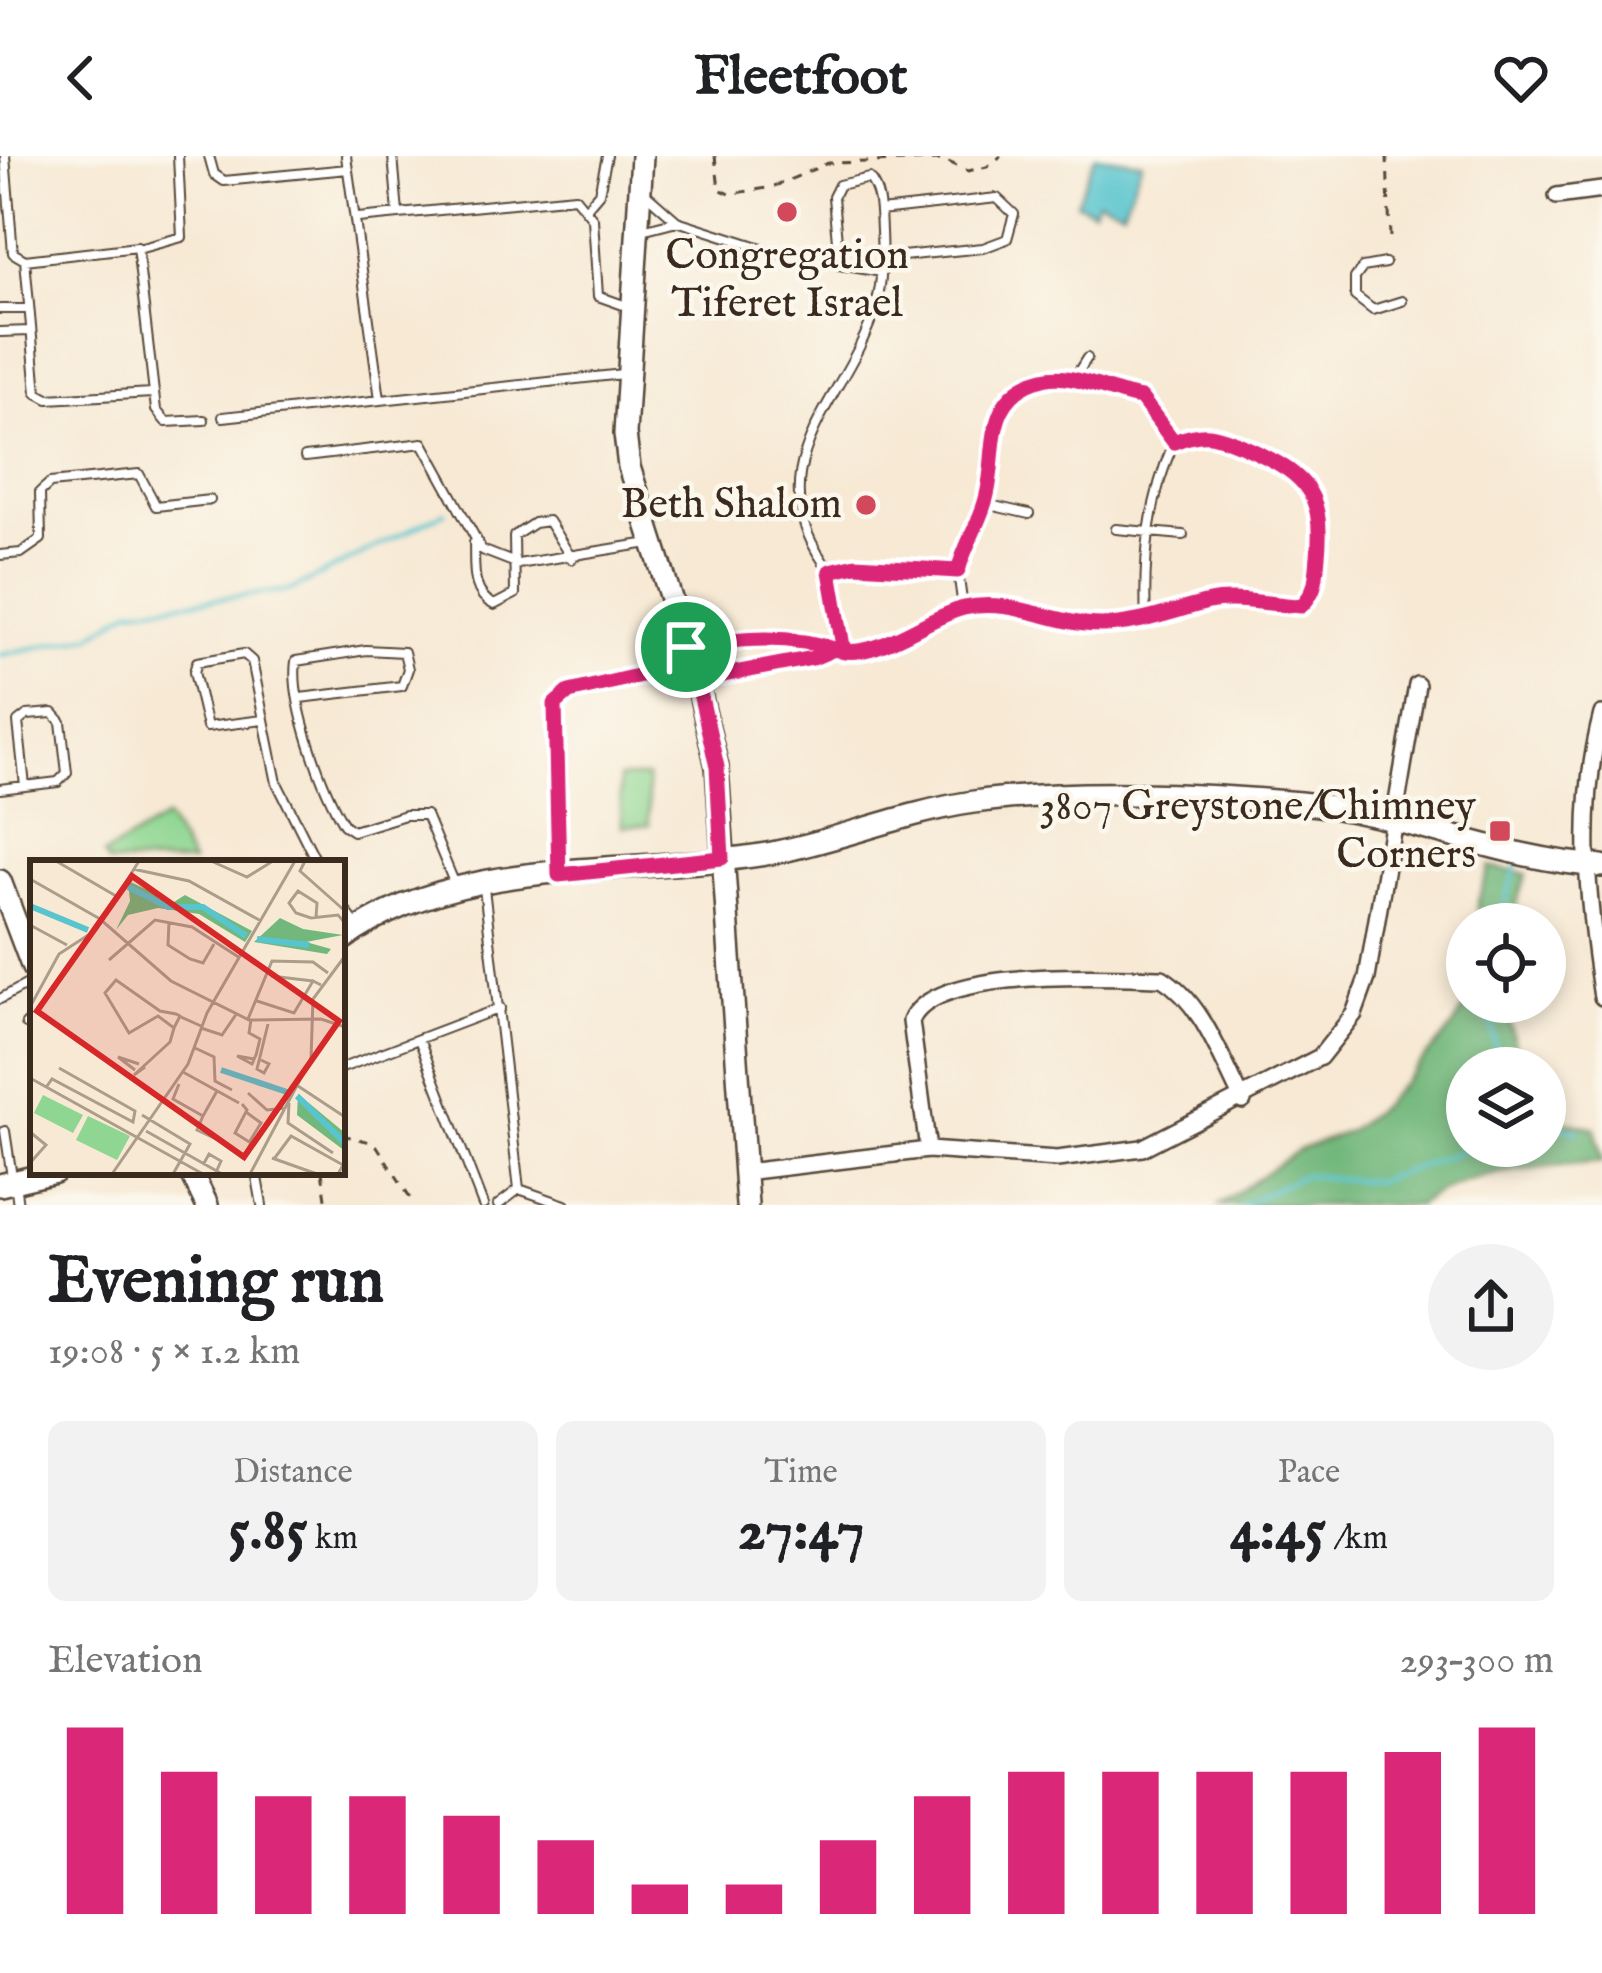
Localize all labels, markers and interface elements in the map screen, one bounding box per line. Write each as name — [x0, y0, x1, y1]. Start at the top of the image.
text: Fleetfoot — [695, 44, 907, 113]
icon: back — [48, 45, 114, 111]
icon: heart — [1488, 45, 1554, 111]
marker: Congregation Tiferet Israel — [774, 199, 800, 225]
place label: Congregation Tiferet Israel — [665, 230, 909, 331]
place label: Beth Shalom — [621, 479, 842, 532]
marker: Beth Shalom — [853, 492, 879, 518]
pin — [635, 596, 737, 698]
icon: arrive — [653, 614, 719, 680]
place label: 3807 Greystone/Chimney Corners — [1040, 781, 1476, 882]
marker: 3807 Greystone/Chimney Corners — [1487, 818, 1513, 844]
inset map — [30, 860, 345, 1175]
map controls — [1446, 903, 1566, 1167]
button: locate — [1446, 903, 1566, 1023]
button: layers — [1446, 1047, 1566, 1167]
text: Evening run — [48, 1241, 384, 1325]
button: share — [1428, 1244, 1554, 1370]
text: 19:08 · 5 × 1.2 km — [48, 1328, 300, 1377]
text: Distance — [233, 1452, 353, 1494]
text: Time — [764, 1452, 838, 1494]
text: Pace — [1278, 1452, 1340, 1494]
text: 5.85 — [228, 1494, 308, 1570]
text: 27:47 — [737, 1494, 865, 1570]
text: 4:45 — [1230, 1494, 1326, 1570]
text: km — [308, 1518, 358, 1560]
text: /km — [1326, 1518, 1388, 1560]
text: Elevation — [48, 1637, 203, 1686]
text: 293–300 m — [1400, 1637, 1554, 1686]

